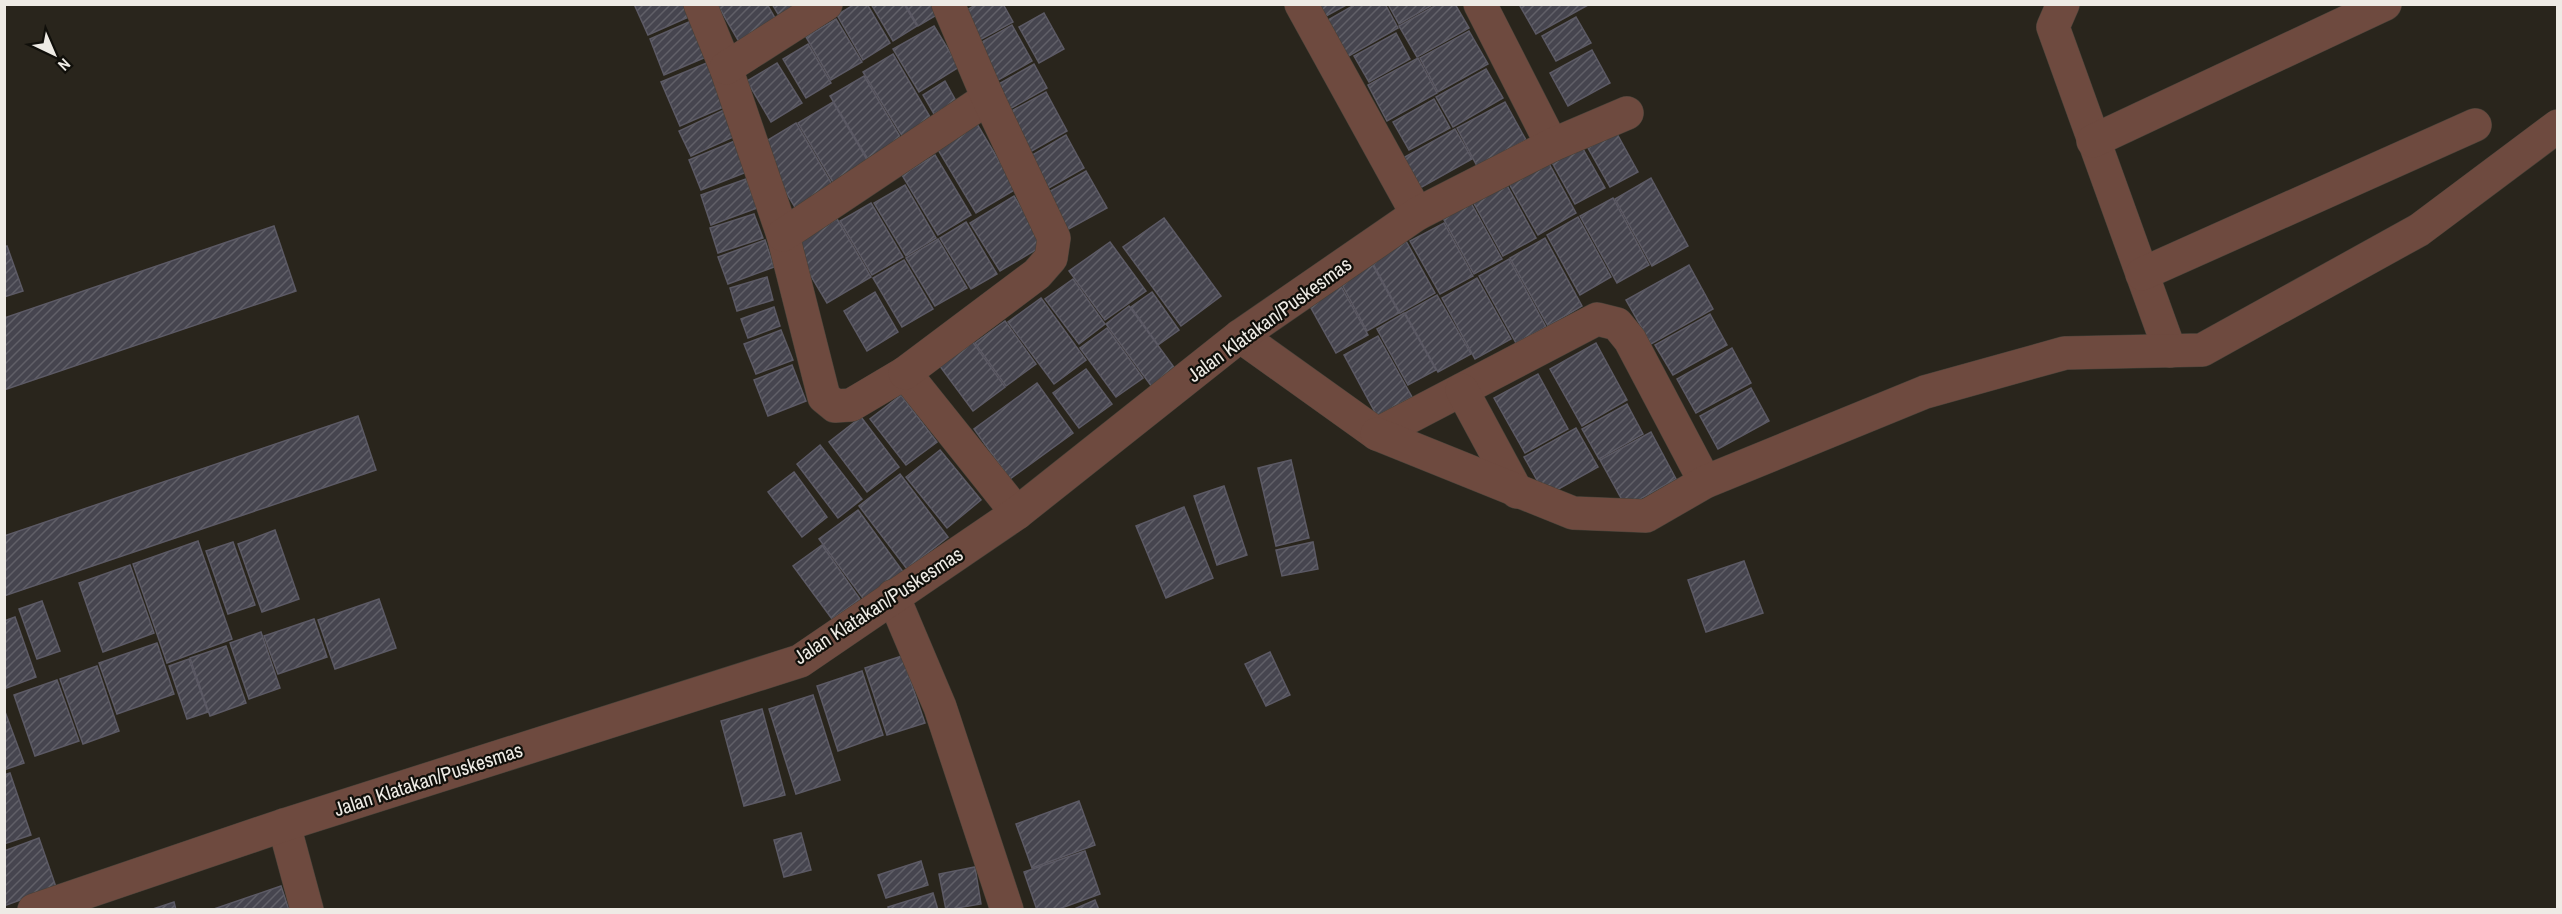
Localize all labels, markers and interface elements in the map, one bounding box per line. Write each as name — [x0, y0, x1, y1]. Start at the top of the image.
north arrow — [24, 24, 84, 84]
text: N — [53, 54, 75, 76]
street label: Jalan Klatakan/Puskesmas — [1181, 250, 1357, 388]
street label: Jalan Klatakan/Puskesmas — [788, 540, 968, 670]
street label: Jalan Klatakan/Puskesmas — [330, 736, 526, 822]

